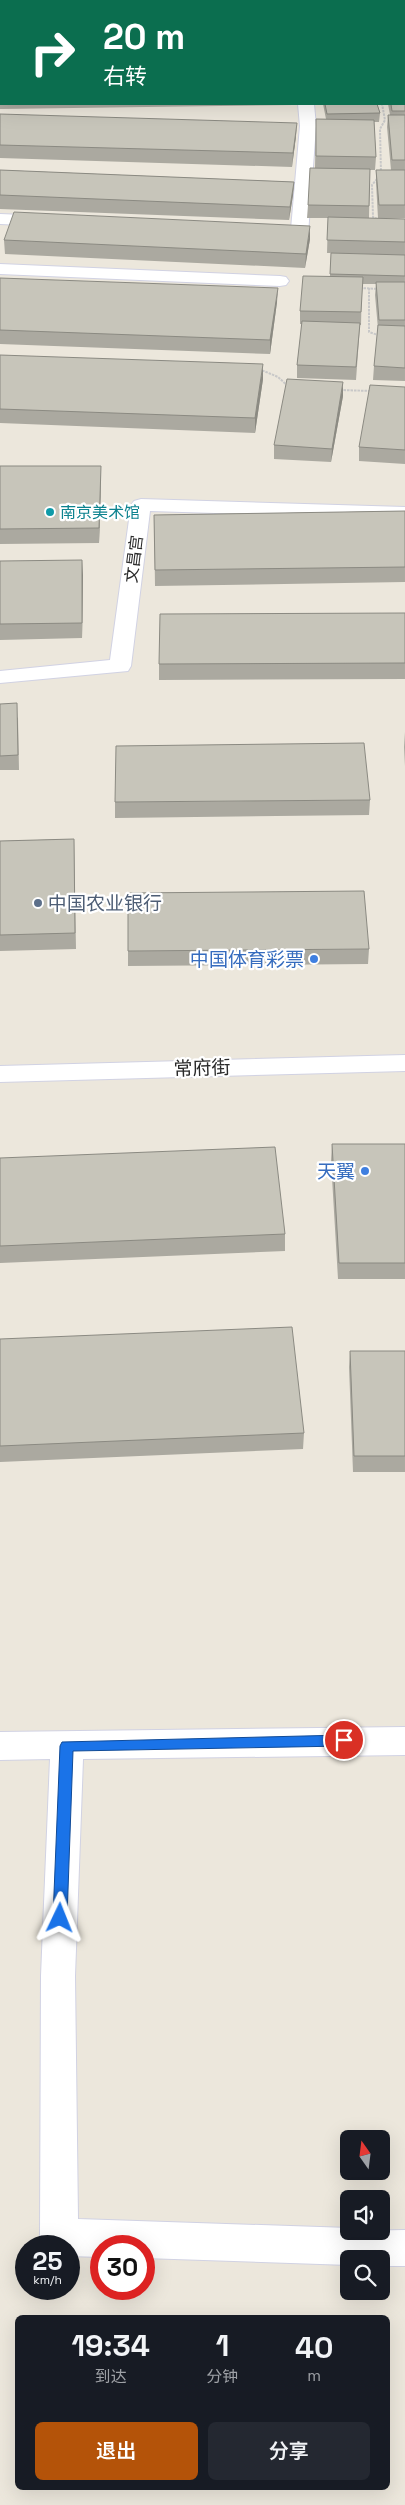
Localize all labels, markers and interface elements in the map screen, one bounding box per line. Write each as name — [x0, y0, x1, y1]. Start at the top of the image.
text: 20 m — [103, 15, 185, 59]
icon: right — [20, 20, 85, 85]
text: 右转 — [103, 62, 147, 90]
place label: 南京美术馆 — [60, 502, 140, 523]
marker: 南京美术馆 — [44, 506, 56, 518]
street label: 文昌宫 — [121, 534, 147, 584]
place label: 中国农业银行 — [48, 891, 162, 916]
marker: 中国农业银行 — [32, 897, 44, 909]
place label: 中国体育彩票 — [190, 947, 304, 972]
marker: 中国体育彩票 — [308, 953, 320, 965]
street label: 常府街 — [173, 1055, 231, 1081]
place label: 天翼 — [317, 1159, 355, 1184]
marker: 天翼 — [359, 1165, 371, 1177]
pin — [323, 1719, 365, 1761]
icon: arrive — [330, 1726, 358, 1754]
position arrow — [33, 1891, 85, 1943]
north arrow — [340, 2130, 390, 2180]
map controls — [340, 2130, 390, 2300]
button: sound — [340, 2190, 390, 2240]
speed limit sign: 30 — [90, 2235, 155, 2300]
text: 25 — [33, 2245, 62, 2277]
button: search — [340, 2250, 390, 2300]
text: km/h — [33, 2272, 62, 2288]
text: 19:34 — [72, 2326, 150, 2365]
text: 1 — [216, 2326, 229, 2365]
text: 40 — [295, 2328, 333, 2367]
text: m — [307, 2365, 321, 2386]
text: 到达 — [95, 2366, 127, 2387]
text: 分钟 — [206, 2366, 238, 2387]
button: 退出 — [35, 2422, 198, 2480]
button: 分享 — [208, 2422, 370, 2480]

